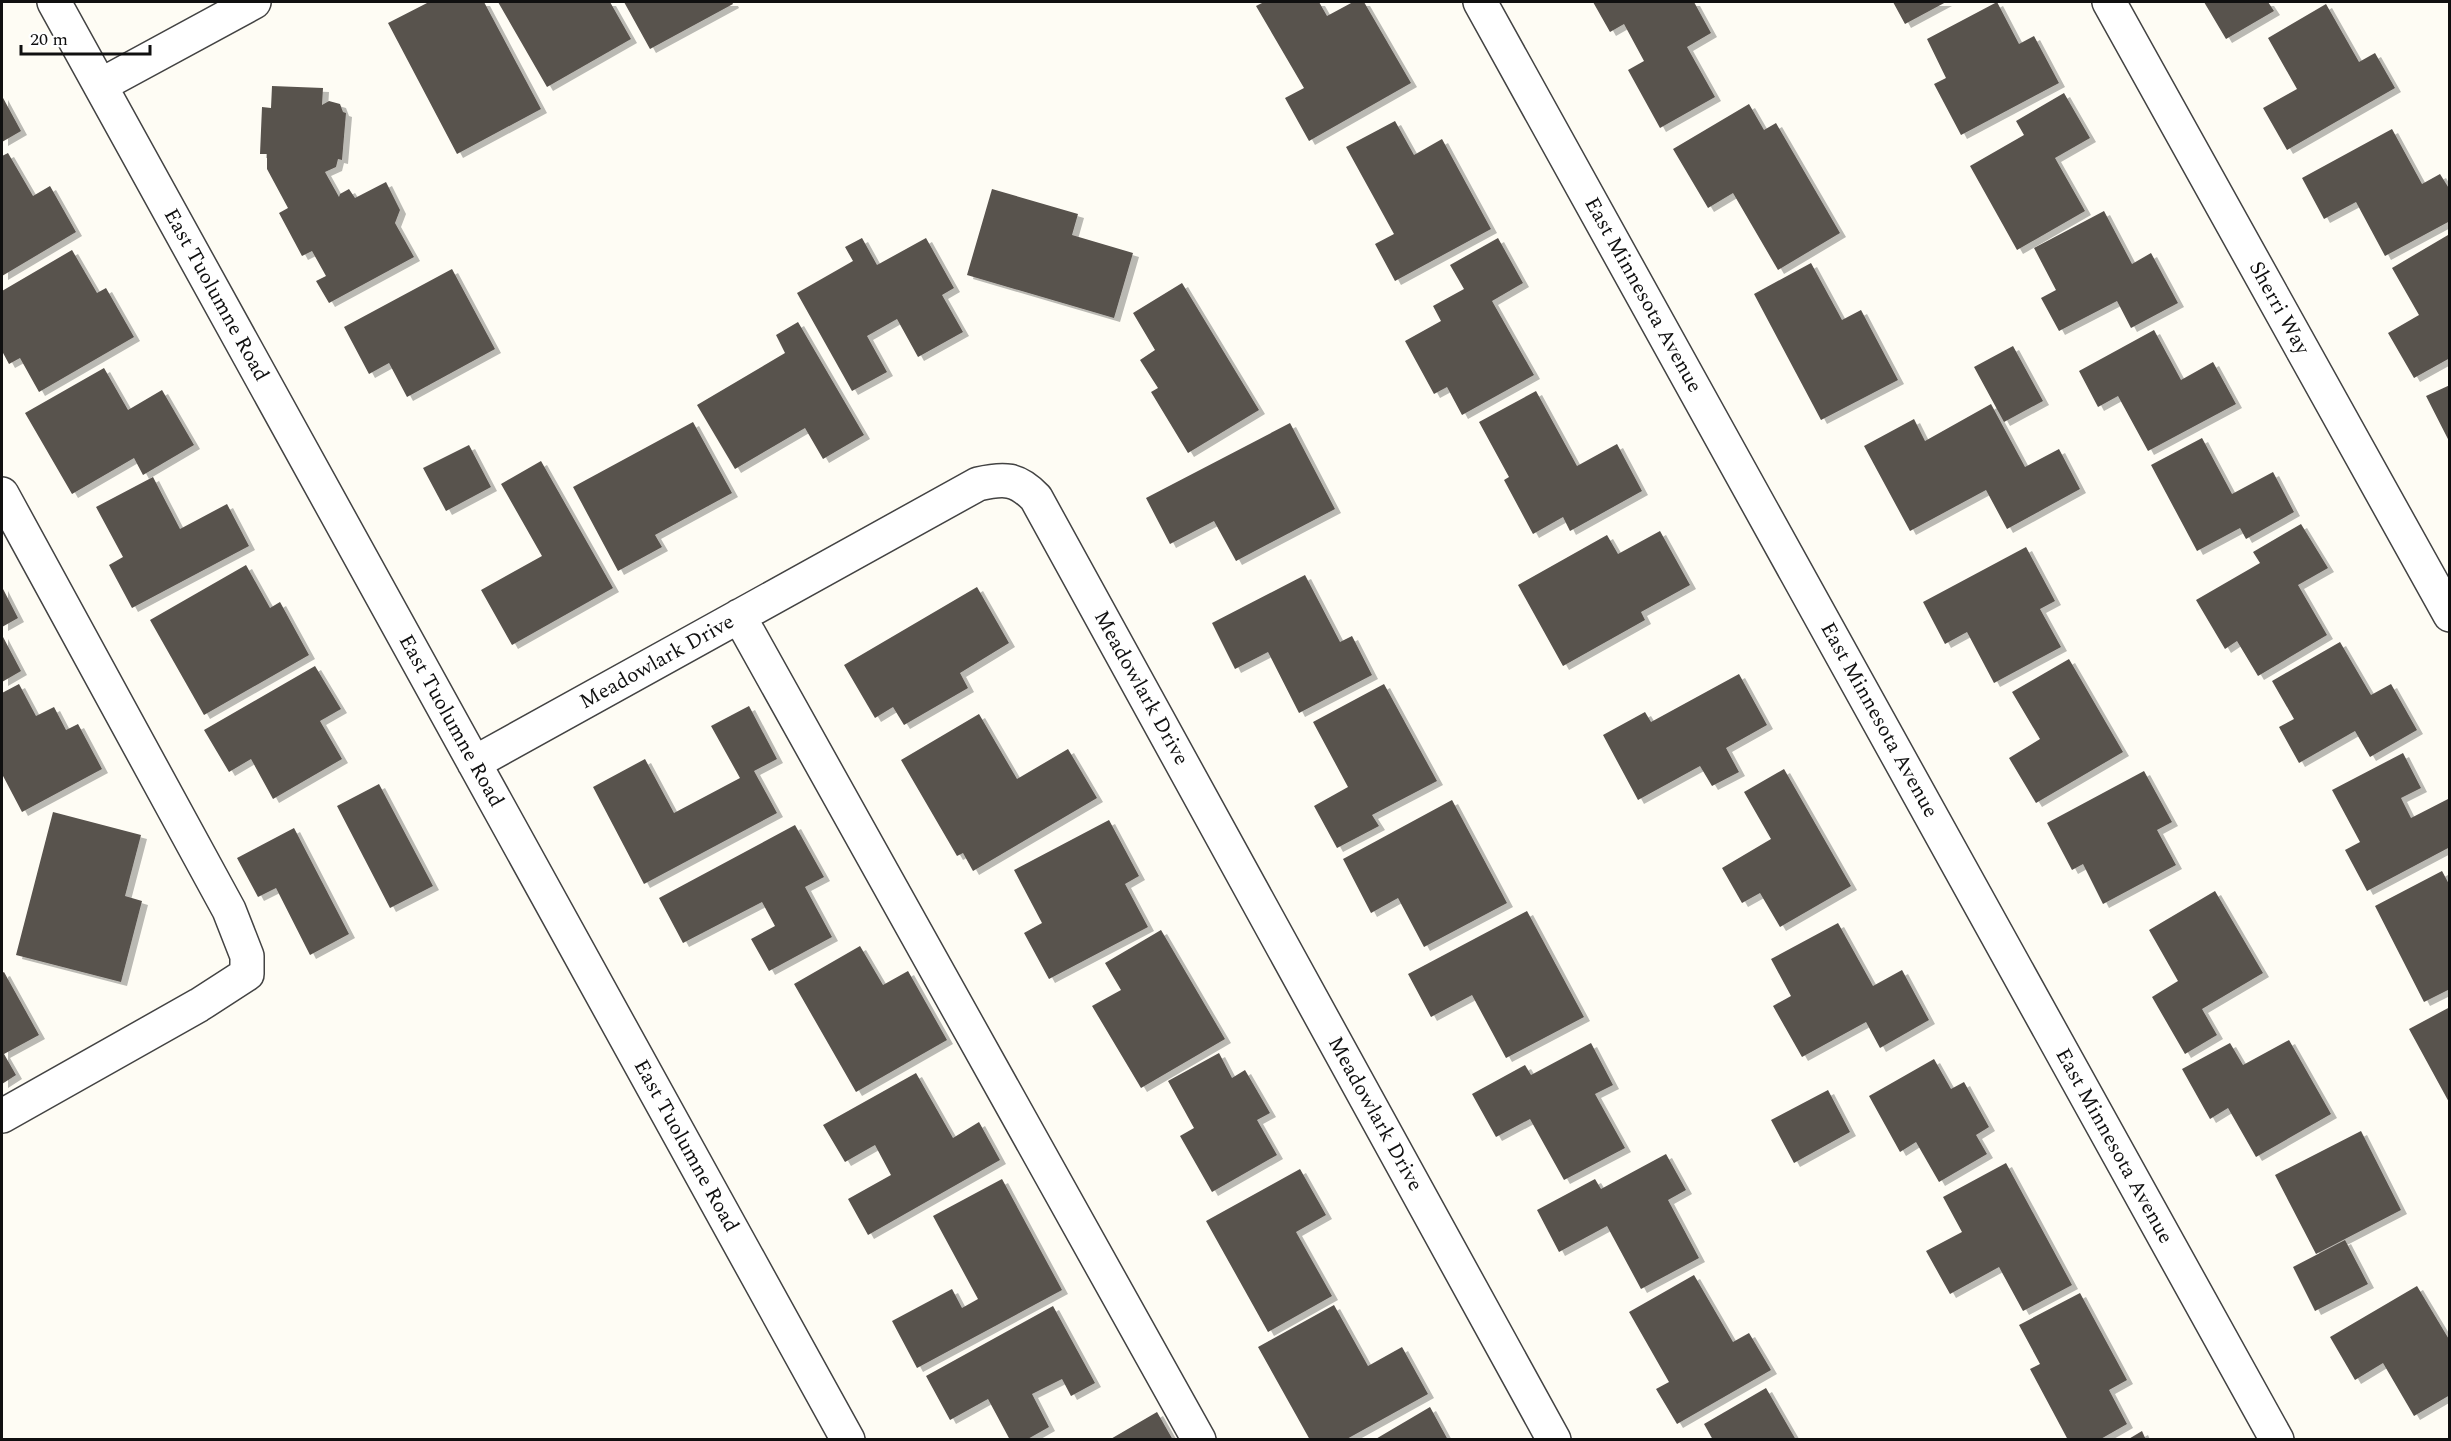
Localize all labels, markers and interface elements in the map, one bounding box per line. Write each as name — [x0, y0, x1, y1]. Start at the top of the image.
scale bar — [21, 18, 150, 56]
text: 20 m — [30, 26, 68, 53]
street label: East Minnesota Avenue — [1576, 191, 1710, 399]
street label: East Tuolumne Road — [155, 203, 277, 387]
street label: Sherri Way — [2240, 255, 2318, 361]
street label: Meadowlark Drive — [1085, 605, 1197, 771]
street label: Meadowlark Drive — [574, 606, 740, 718]
street label: East Minnesota Avenue — [1812, 616, 1946, 824]
street label: East Tuolumne Road — [390, 629, 512, 813]
street label: Meadowlark Drive — [1319, 1031, 1431, 1197]
street label: East Minnesota Avenue — [2047, 1042, 2181, 1250]
street label: East Tuolumne Road — [625, 1054, 747, 1238]

